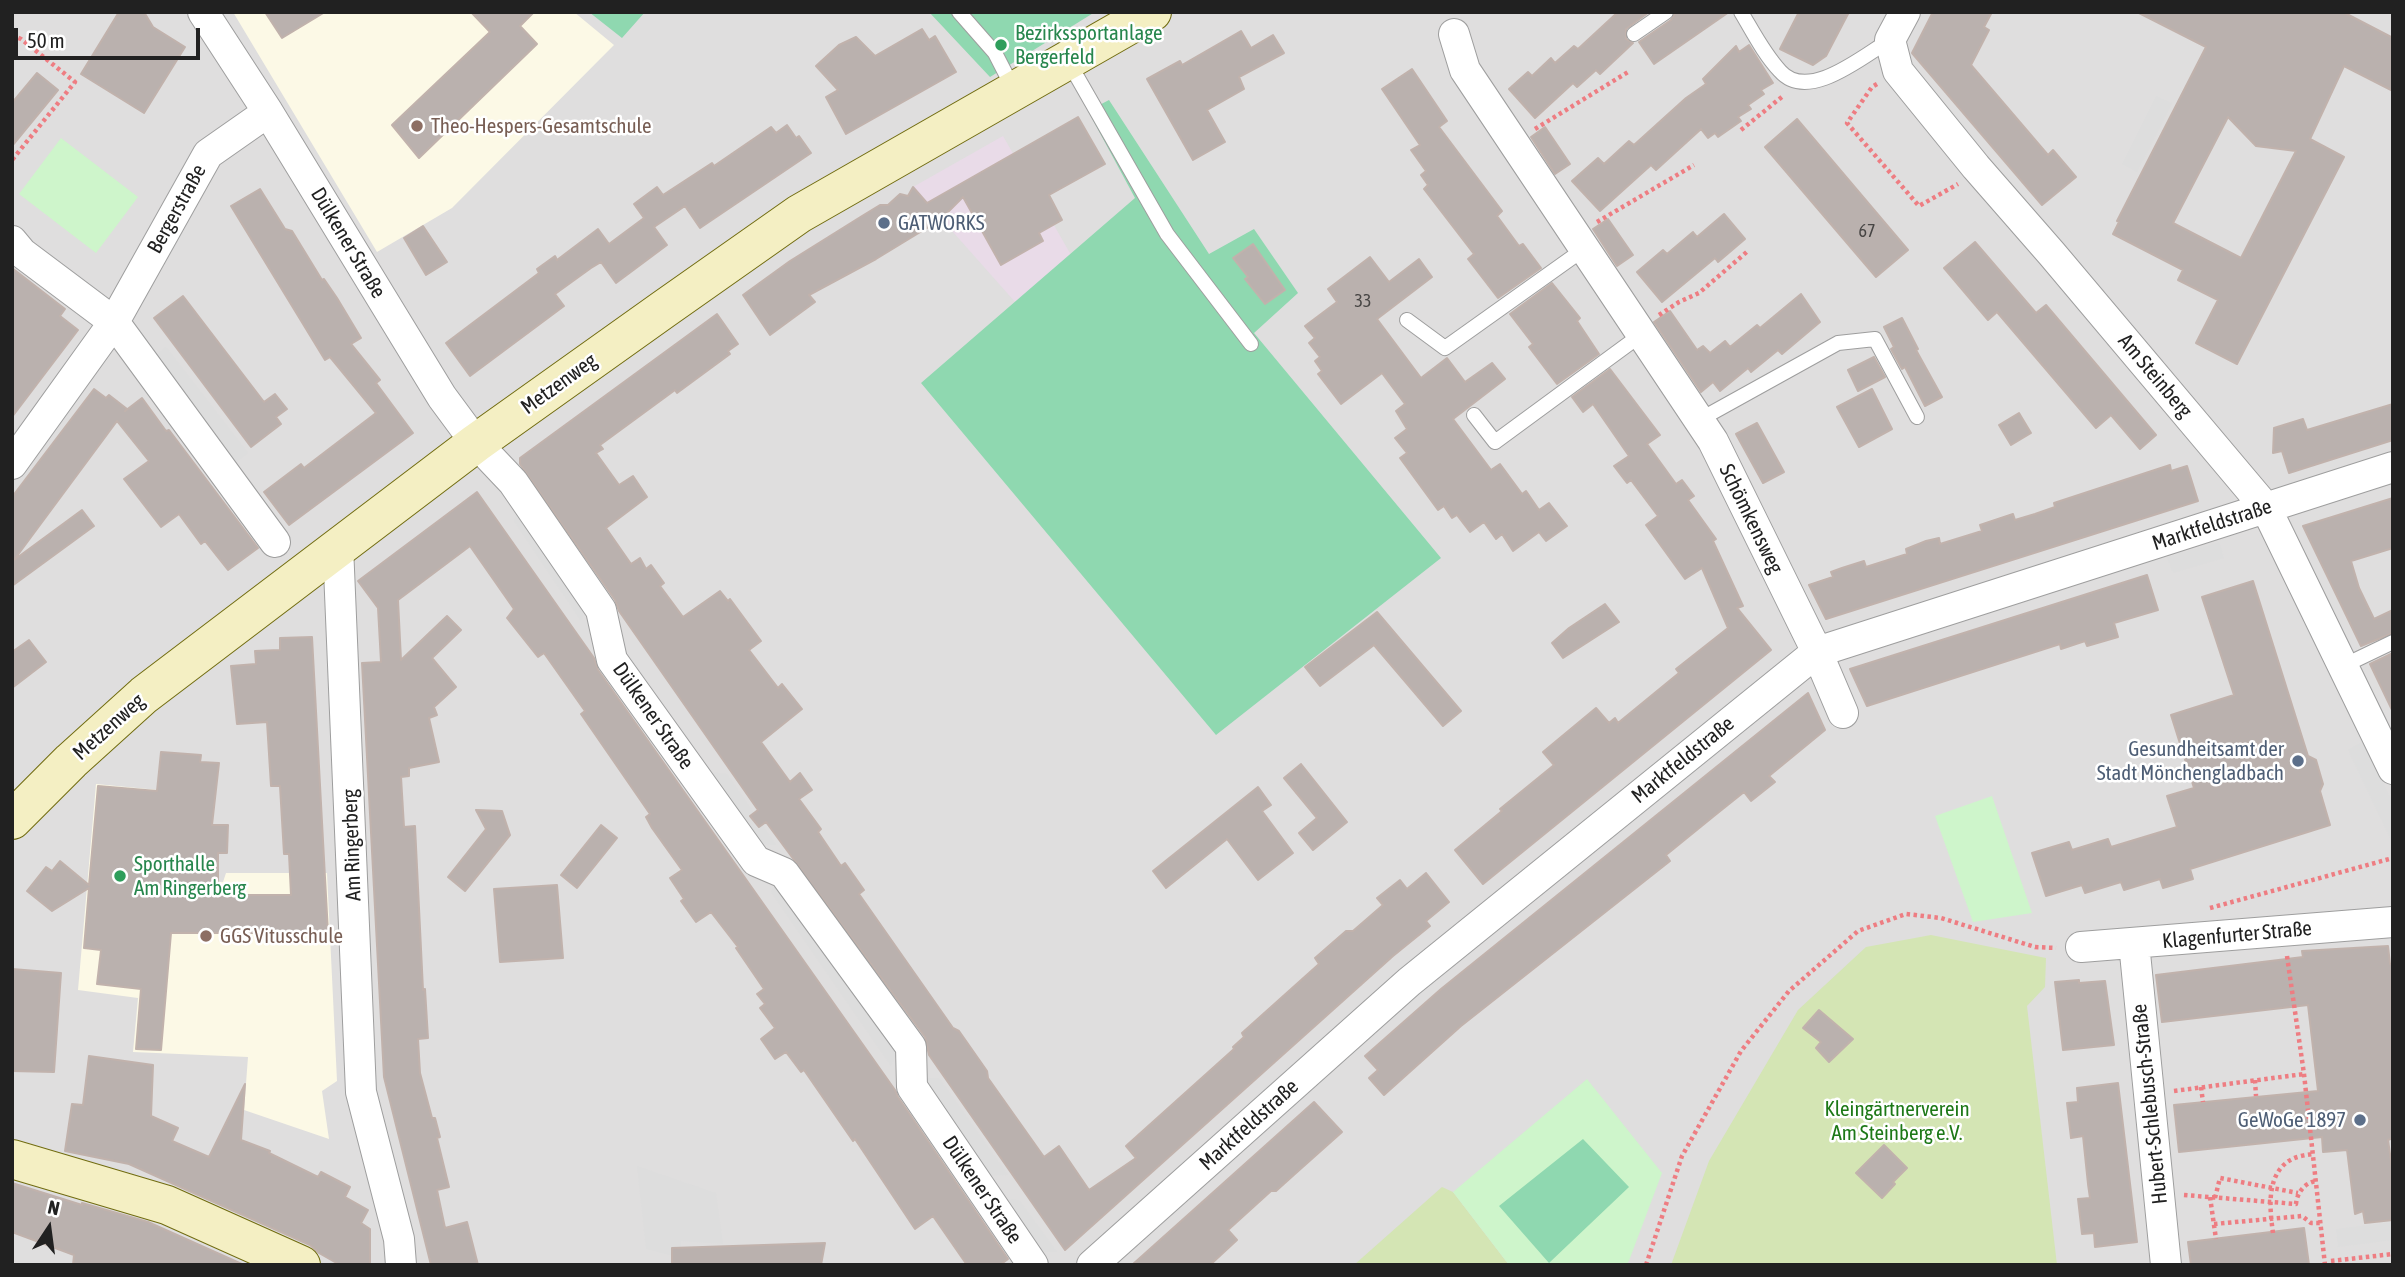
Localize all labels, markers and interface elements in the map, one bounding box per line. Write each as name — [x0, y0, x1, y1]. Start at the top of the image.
scale bar — [18, 14, 203, 58]
place label: Bezirkssportanlage Bergerfeld — [1015, 20, 1162, 70]
text: 50 m — [27, 28, 65, 52]
marker: Bezirkssportanlage Bergerfeld — [993, 37, 1009, 53]
place label: Theo-Hespers-Gesamtschule — [431, 113, 651, 139]
marker: Theo-Hespers-Gesamtschule — [409, 118, 425, 134]
street label: Bergerstraße — [142, 160, 212, 258]
street label: Dülkener Straße — [305, 183, 391, 303]
place label: GATWORKS — [898, 210, 985, 236]
marker: GATWORKS — [876, 215, 892, 231]
house number: 67 — [1859, 220, 1875, 242]
house number: 33 — [1355, 290, 1371, 312]
street label: Am Steinberg — [2113, 329, 2197, 423]
street label: Metzenweg — [516, 348, 602, 420]
street label: Schömkensweg — [1714, 460, 1788, 578]
street label: Marktfeldstraße — [2149, 494, 2275, 556]
street label: Dülkener Straße — [607, 658, 699, 774]
street label: Metzenweg — [68, 688, 150, 766]
street label: Marktfeldstraße — [1627, 711, 1739, 809]
place label: Gesundheitsamt der Stadt Mönchengladbach — [2097, 736, 2284, 786]
marker: Gesundheitsamt der Stadt Mönchengladbach — [2290, 753, 2306, 769]
street label: Am Ringerberg — [337, 788, 367, 902]
place label: Sporthalle Am Ringerberg — [134, 851, 246, 901]
marker: Sporthalle Am Ringerberg — [112, 868, 128, 884]
street label: Klagenfurter Straße — [2161, 916, 2313, 954]
place label: GGS Vitusschule — [220, 923, 343, 949]
marker: GGS Vitusschule — [198, 928, 214, 944]
street label: Hubert-Schlebusch-Straße — [2127, 1003, 2173, 1205]
street label: Marktfeldstraße — [1194, 1074, 1304, 1176]
park label: Kleingärtnerverein Am Steinberg e.V. — [1824, 1096, 1970, 1146]
place label: GeWoGe 1897 — [2238, 1107, 2346, 1133]
marker: GeWoGe 1897 — [2352, 1112, 2368, 1128]
street label: Dülkener Straße — [937, 1131, 1027, 1249]
north arrow — [14, 1193, 84, 1263]
text: N — [46, 1196, 62, 1220]

